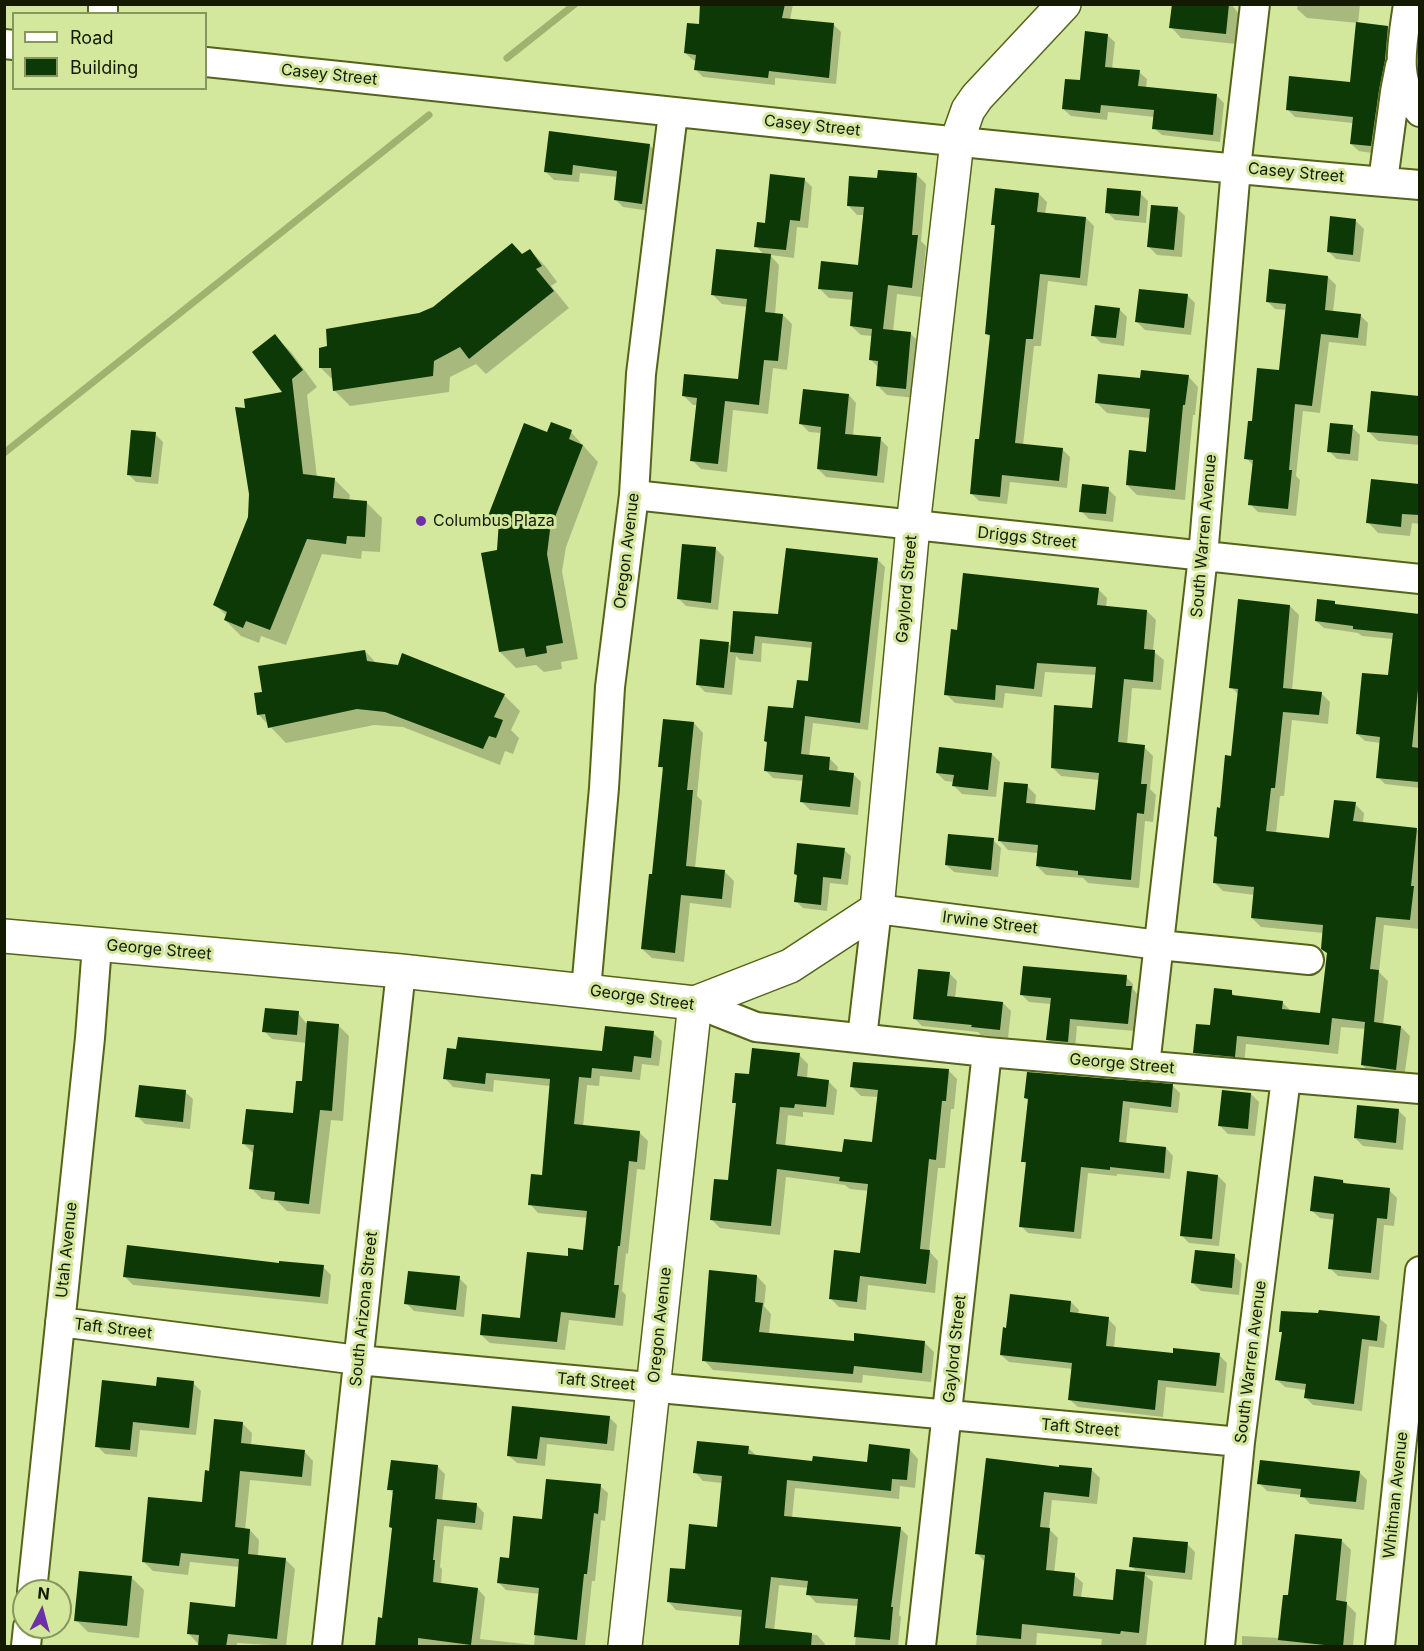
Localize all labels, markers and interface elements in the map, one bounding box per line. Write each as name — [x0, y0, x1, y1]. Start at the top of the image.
legend — [12, 12, 207, 90]
text: Road — [70, 27, 113, 48]
text: Building — [70, 57, 138, 78]
street label: Casey Street — [280, 60, 378, 90]
street label: Casey Street — [763, 111, 861, 141]
street label: Casey Street — [1247, 159, 1345, 187]
street label: South Warren Avenue — [1187, 453, 1221, 619]
street label: Oregon Avenue — [610, 492, 644, 610]
place label: Columbus Plaza — [433, 511, 555, 531]
marker: Columbus Plaza — [414, 514, 428, 528]
street label: Driggs Street — [977, 523, 1077, 553]
street label: Gaylord Street — [893, 534, 921, 644]
street label: Irwine Street — [941, 908, 1039, 938]
street label: George Street — [106, 936, 212, 964]
street label: George Street — [588, 981, 696, 1015]
street label: George Street — [1069, 1050, 1175, 1078]
street label: Utah Avenue — [52, 1201, 82, 1299]
street label: South Arizona Street — [346, 1230, 382, 1388]
street label: Oregon Avenue — [644, 1266, 676, 1384]
street label: South Warren Avenue — [1231, 1279, 1271, 1445]
street label: Gaylord Street — [940, 1294, 970, 1404]
street label: Taft Street — [73, 1315, 153, 1343]
street label: Taft Street — [556, 1369, 636, 1395]
street label: Taft Street — [1040, 1415, 1120, 1441]
street label: Whitman Avenue — [1380, 1431, 1412, 1559]
north arrow — [12, 1579, 72, 1639]
text: N — [37, 1583, 51, 1604]

